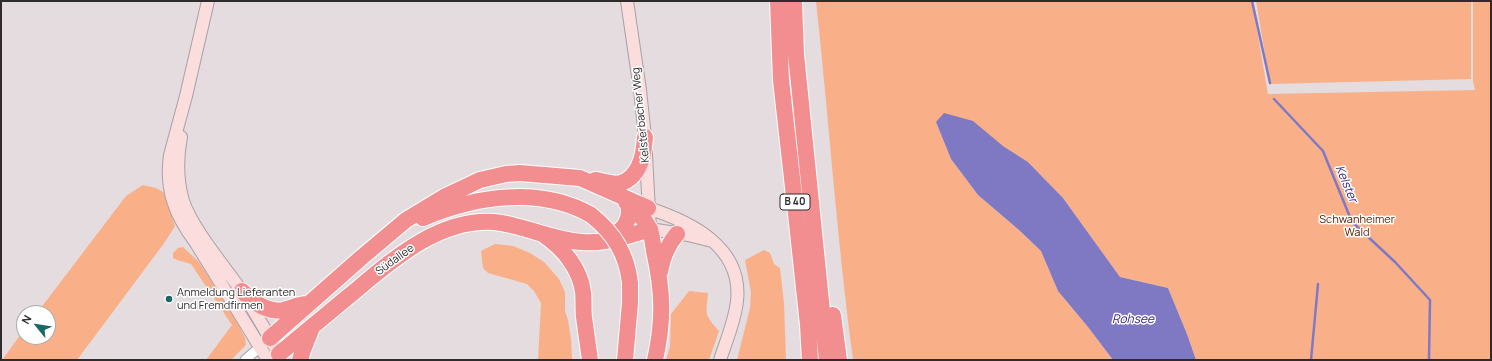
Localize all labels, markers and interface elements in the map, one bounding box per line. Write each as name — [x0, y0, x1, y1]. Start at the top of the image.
street label: Kelsterbacher Weg — [629, 67, 653, 163]
water label: Kelster — [1332, 163, 1360, 205]
road number: B 40 — [780, 194, 810, 210]
park label: Schwanheimer Wald — [1319, 213, 1395, 239]
street label: Südallee — [373, 242, 417, 278]
place label: Anmeldung Lieferanten und Fremdfirmen — [177, 286, 295, 312]
marker: Anmeldung Lieferanten und Fremdfirmen — [164, 294, 174, 304]
north arrow — [16, 305, 56, 345]
text: N — [18, 312, 35, 326]
water label: Rohsee — [1112, 313, 1154, 327]

